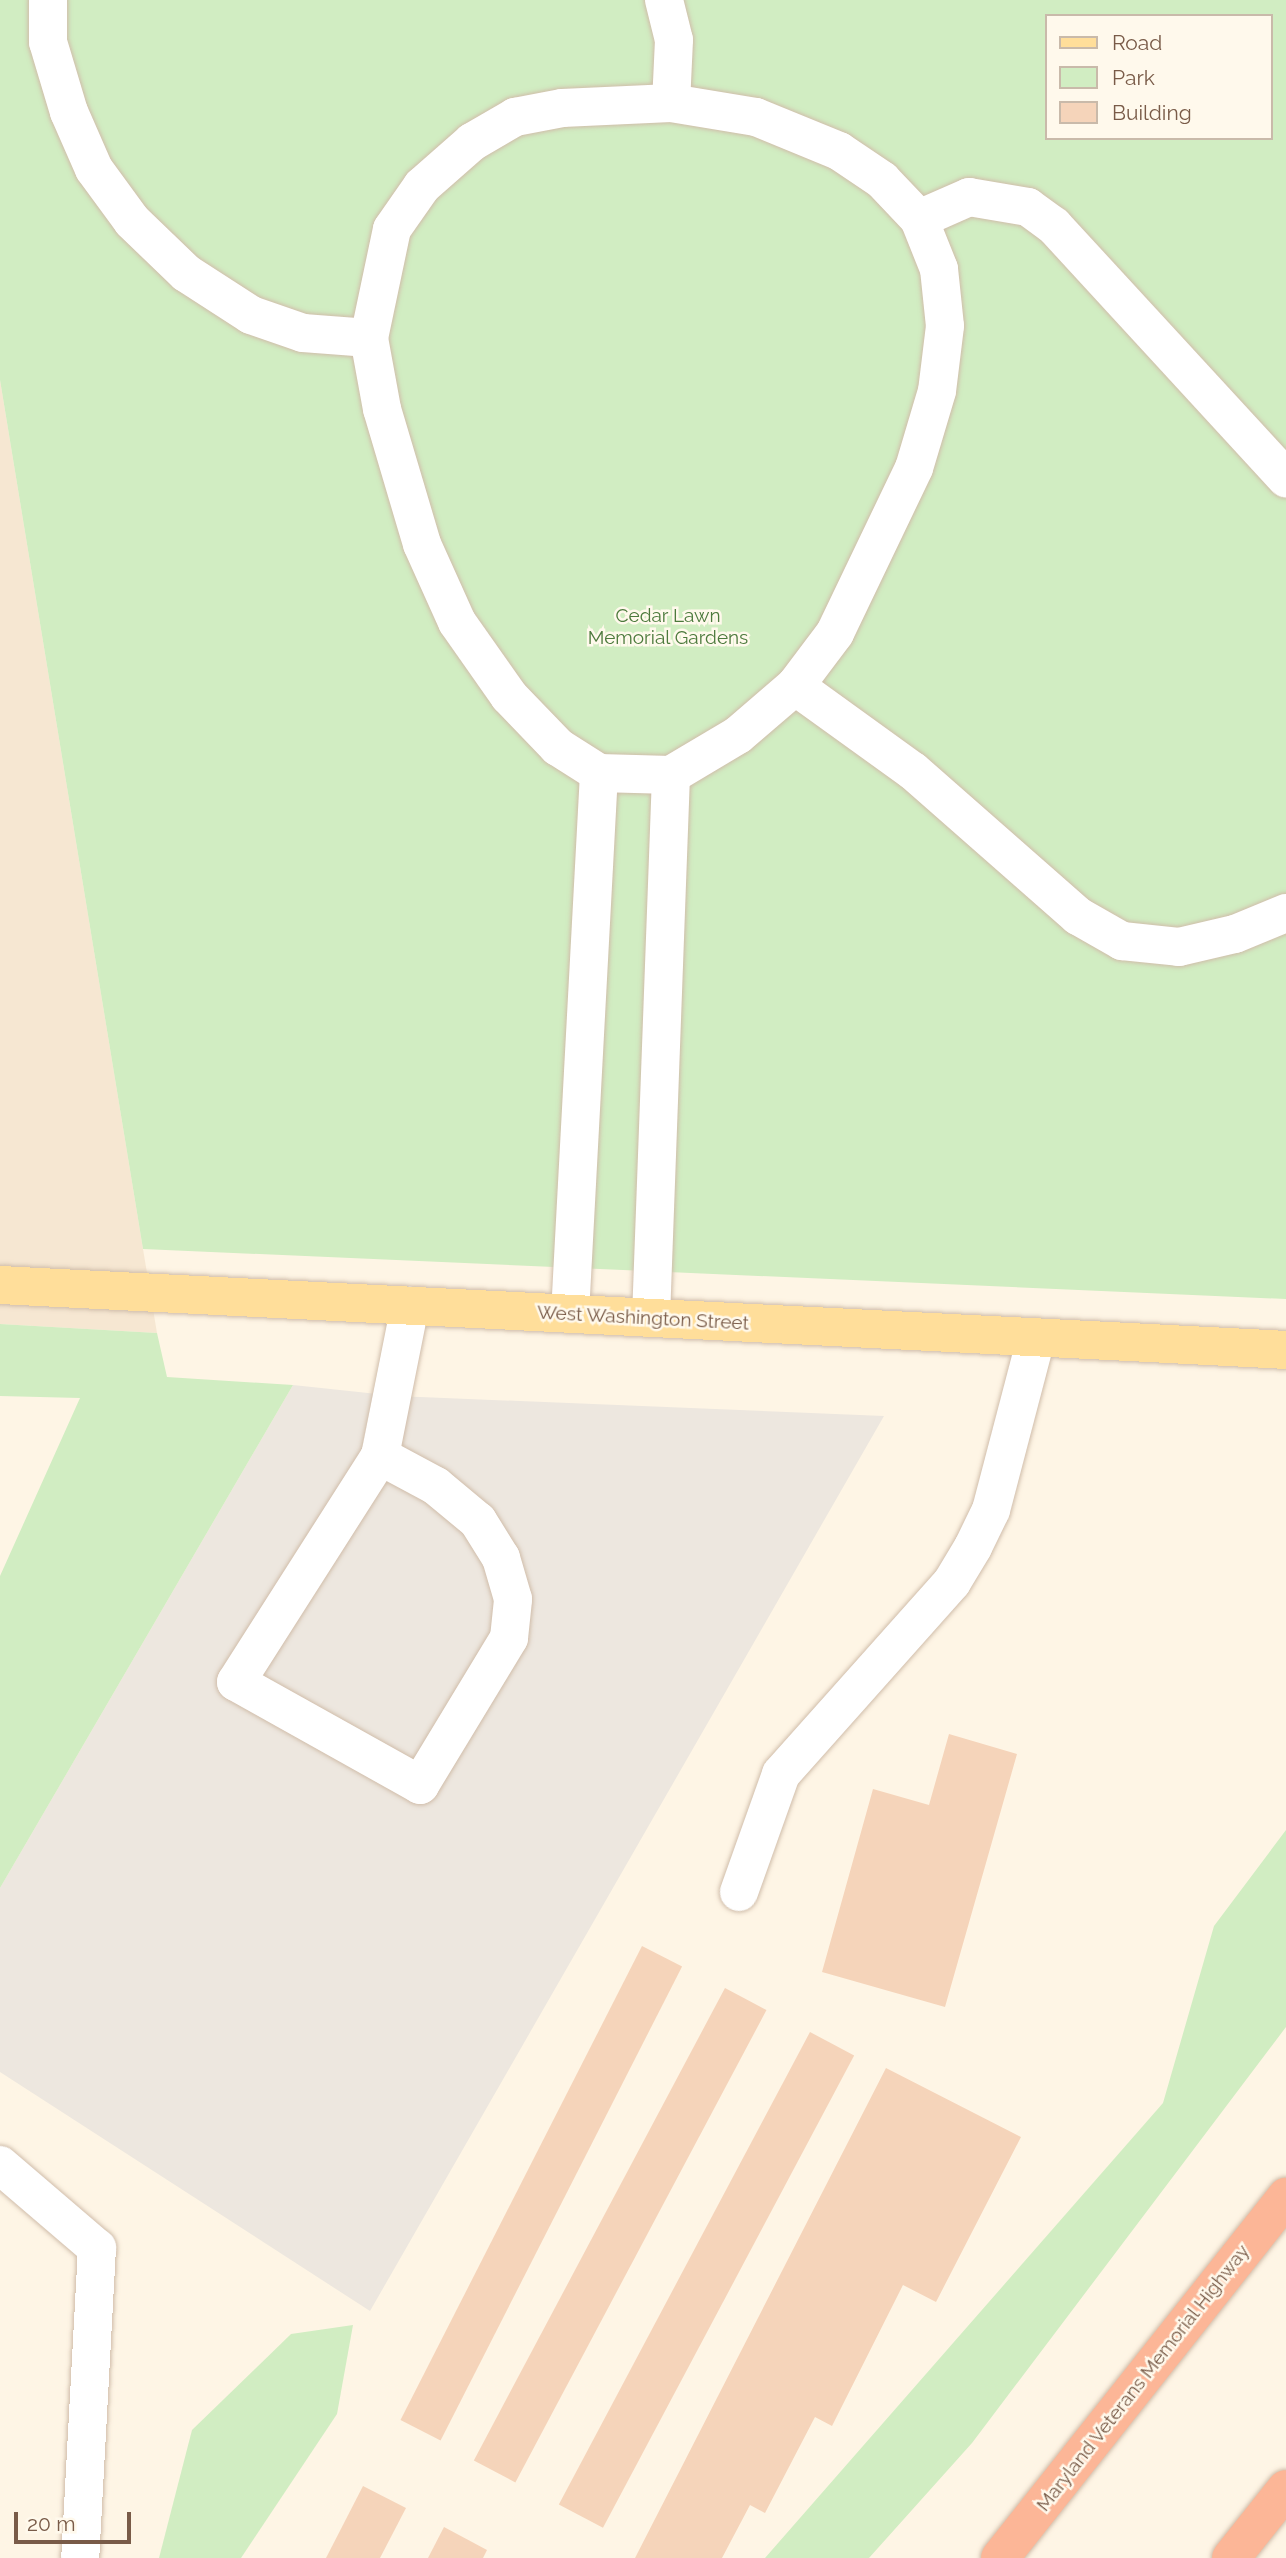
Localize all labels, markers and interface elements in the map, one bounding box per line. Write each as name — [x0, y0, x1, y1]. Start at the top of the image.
legend — [1044, 14, 1272, 140]
text: Road — [1112, 30, 1162, 55]
text: Park — [1112, 65, 1155, 90]
text: Building — [1112, 100, 1192, 125]
park label: Cedar Lawn Memorial Gardens — [587, 605, 749, 649]
street label: West Washington Street — [536, 1301, 750, 1335]
street label: Maryland Veterans Memorial Highway — [1031, 2240, 1255, 2516]
scale bar — [18, 2498, 135, 2542]
text: 20 m — [27, 2511, 75, 2536]

